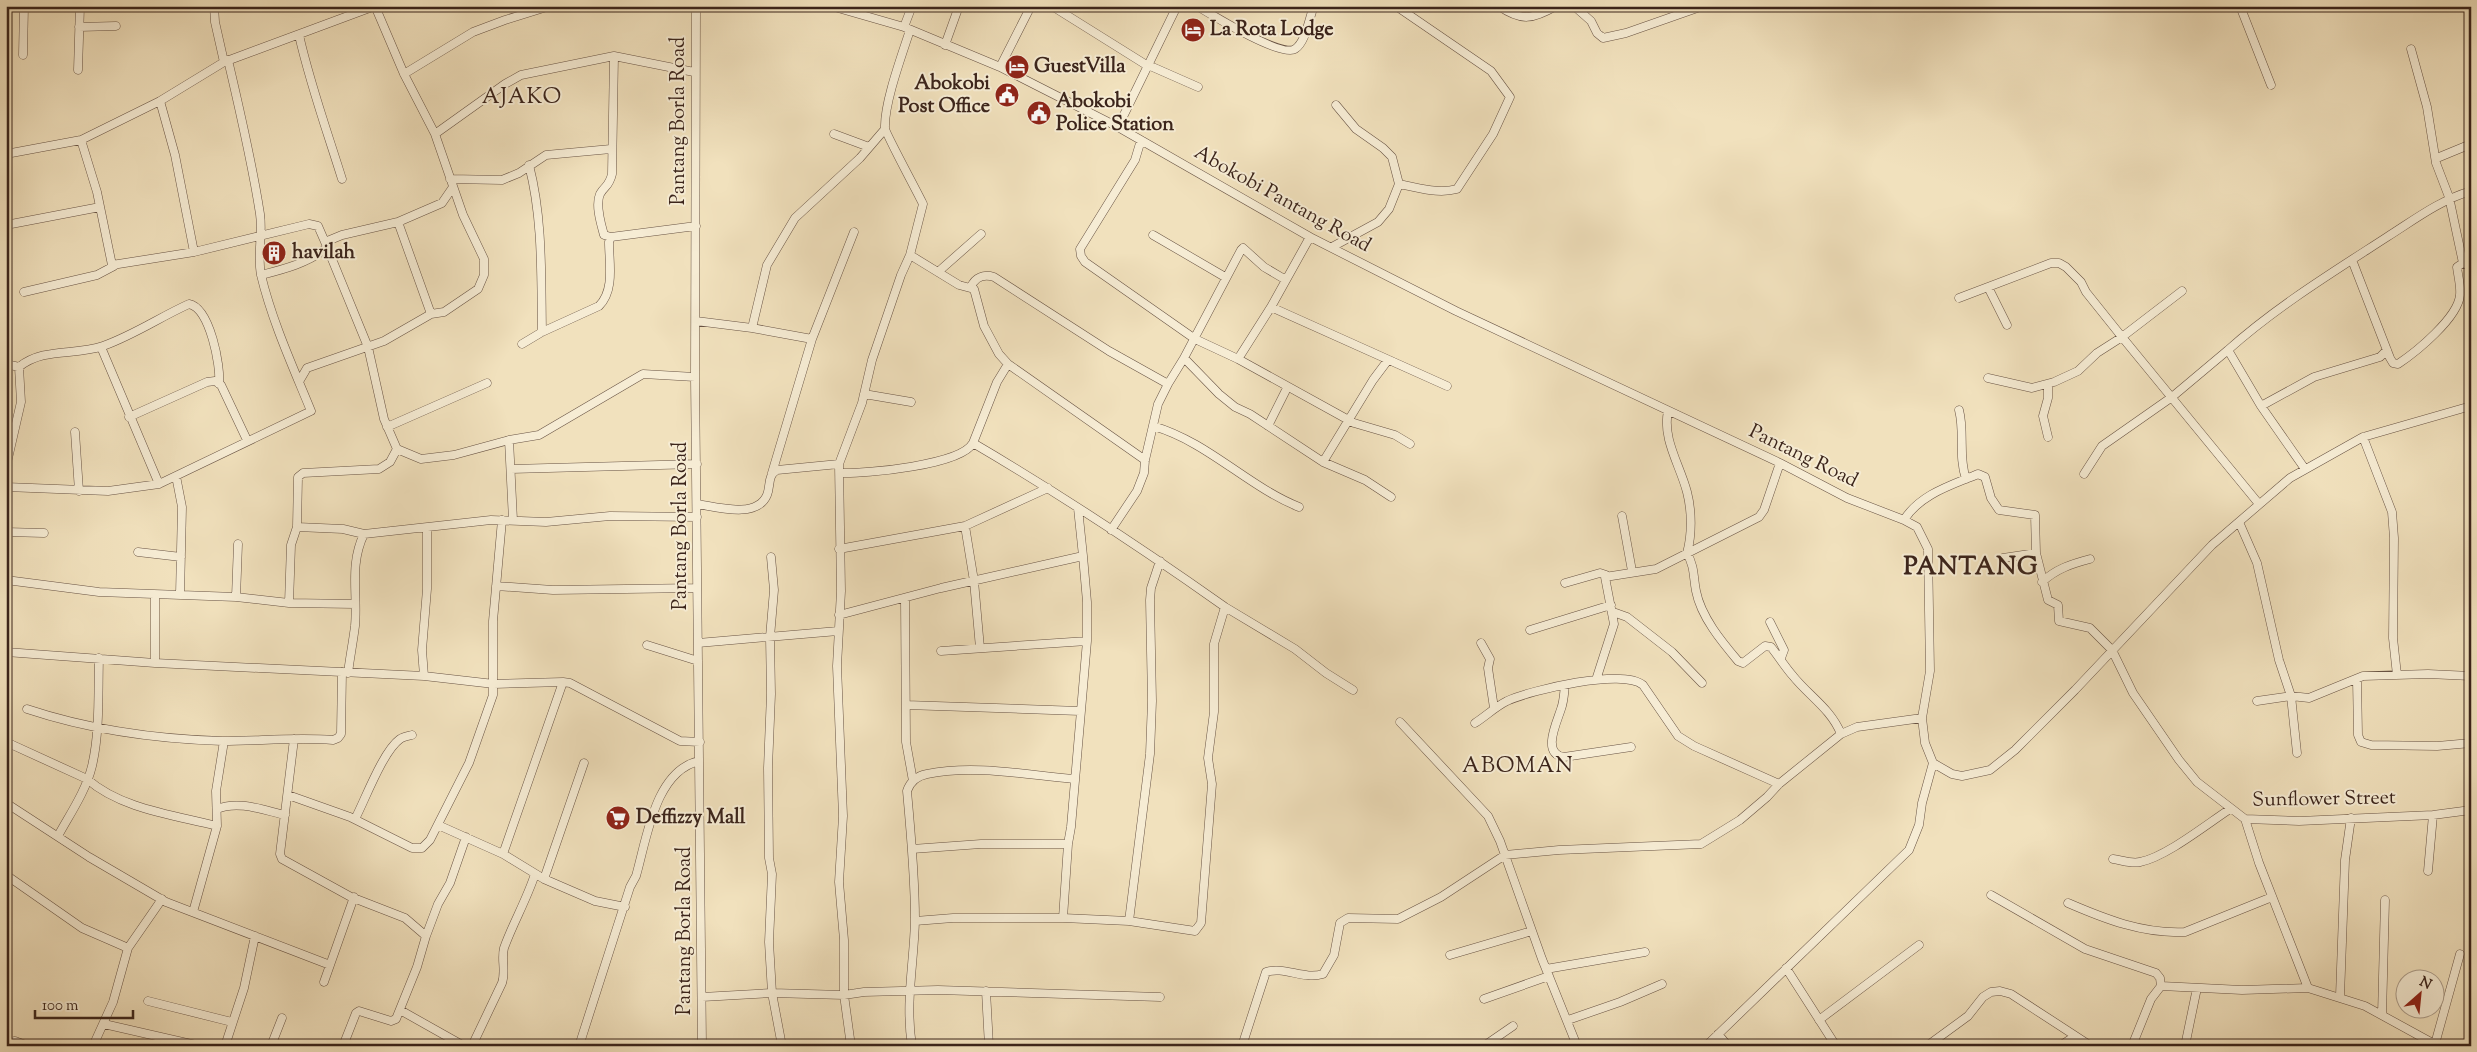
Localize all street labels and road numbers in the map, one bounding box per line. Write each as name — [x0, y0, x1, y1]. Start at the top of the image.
street label: Pantang Borla Road — [665, 37, 694, 205]
street label: Abokobi Pantang Road — [1188, 139, 1376, 261]
street label: Pantang Road — [1743, 418, 1863, 496]
street label: Pantang Borla Road — [667, 442, 696, 610]
street label: Sunflower Street — [2252, 784, 2396, 816]
street label: Pantang Borla Road — [671, 847, 700, 1015]

